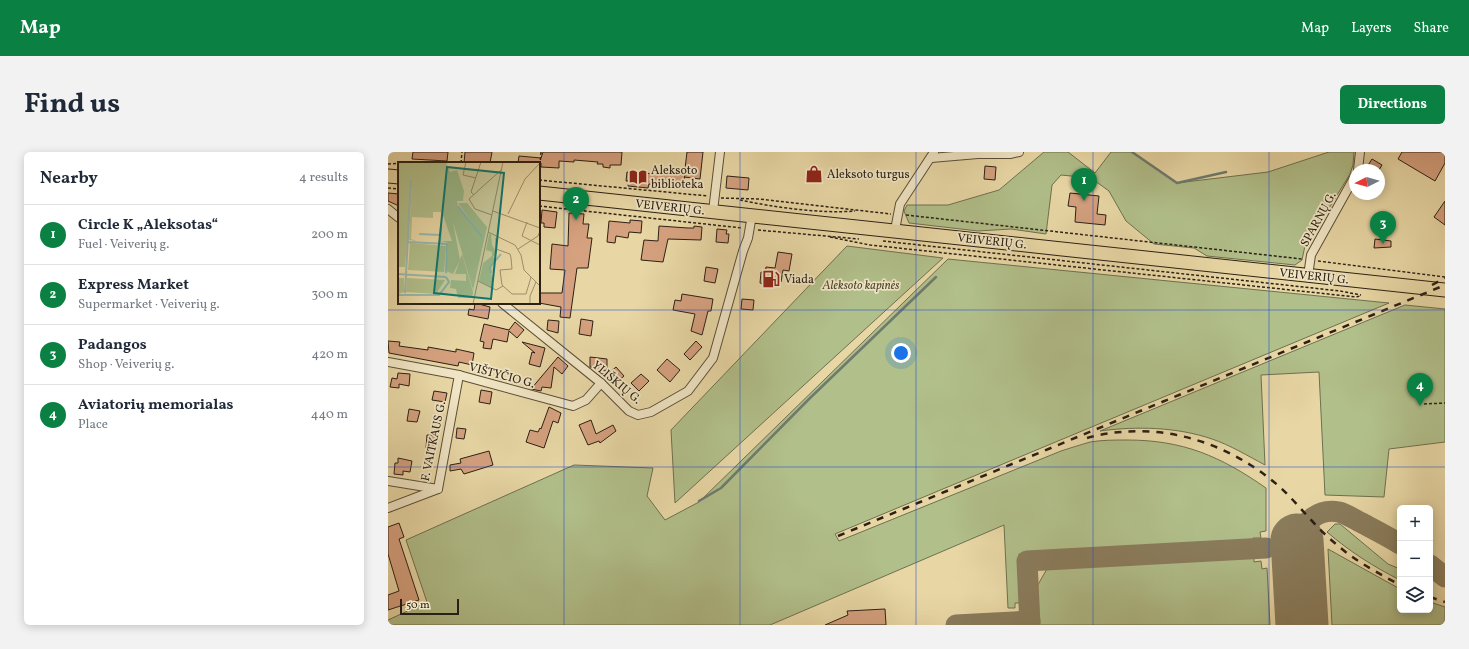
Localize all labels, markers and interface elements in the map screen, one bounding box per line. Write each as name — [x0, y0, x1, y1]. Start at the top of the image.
text: Map — [20, 15, 61, 41]
text: Map — [1301, 19, 1329, 38]
text: Layers — [1351, 19, 1391, 38]
text: Share — [1413, 19, 1449, 38]
text: Find us — [24, 85, 120, 124]
button: Directions — [1340, 85, 1445, 124]
inset map — [398, 162, 540, 304]
place label: Aleksoto biblioteka — [651, 163, 704, 193]
shop icon: Aleksoto turgus — [804, 164, 824, 184]
north arrow — [1349, 164, 1385, 200]
text: Nearby — [40, 167, 98, 190]
library icon: Aleksoto biblioteka — [628, 167, 648, 187]
place label: Aleksoto turgus — [827, 167, 910, 183]
pin: 1 — [1071, 168, 1097, 201]
text: 4 results — [299, 169, 348, 187]
pin: 2 — [563, 187, 589, 220]
street label: SPARNŲ G. — [1297, 189, 1341, 250]
street label: VEIVERIŲ G. — [634, 196, 706, 220]
pin: 3 — [1370, 211, 1396, 244]
text: Circle K „Aleksotas“ — [78, 215, 218, 236]
text: 1 — [50, 226, 56, 244]
text: 200 m — [311, 226, 348, 244]
street label: VEIVERIŲ G. — [956, 230, 1028, 254]
text: Fuel · Veiverių g. — [78, 236, 169, 254]
street label: VEIVERIŲ G. — [1278, 265, 1350, 289]
fuel station icon: Viada — [761, 269, 781, 289]
place label: Viada — [784, 272, 814, 288]
text: Express Market — [78, 275, 189, 296]
park label: Aleksoto kapinės — [822, 278, 900, 294]
text: 2 — [50, 286, 56, 304]
text: 300 m — [312, 286, 348, 304]
text: Supermarket · Veiverių g. — [78, 296, 220, 314]
text: Padangos — [78, 335, 147, 356]
your location — [891, 343, 911, 363]
text: 3 — [50, 346, 56, 364]
text: 420 m — [311, 346, 348, 364]
text: Shop · Veiverių g. — [78, 356, 174, 374]
street label: YLIŠKIŲ G. — [588, 357, 645, 408]
street label: VIŠTYČIO G. — [467, 359, 537, 392]
pin: 4 — [1407, 373, 1433, 406]
text: Aviatorių memorialas — [78, 395, 234, 416]
street label: F. VAITKAUS G. — [418, 400, 450, 483]
text: 4 — [49, 406, 57, 424]
text: 440 m — [311, 406, 348, 424]
text: Place — [78, 416, 108, 434]
map controls — [1397, 505, 1433, 613]
button: + — [1397, 505, 1433, 541]
button: − — [1397, 541, 1433, 577]
button: layers — [1397, 577, 1433, 613]
scale bar — [400, 597, 459, 616]
text: 50 m — [406, 598, 430, 613]

